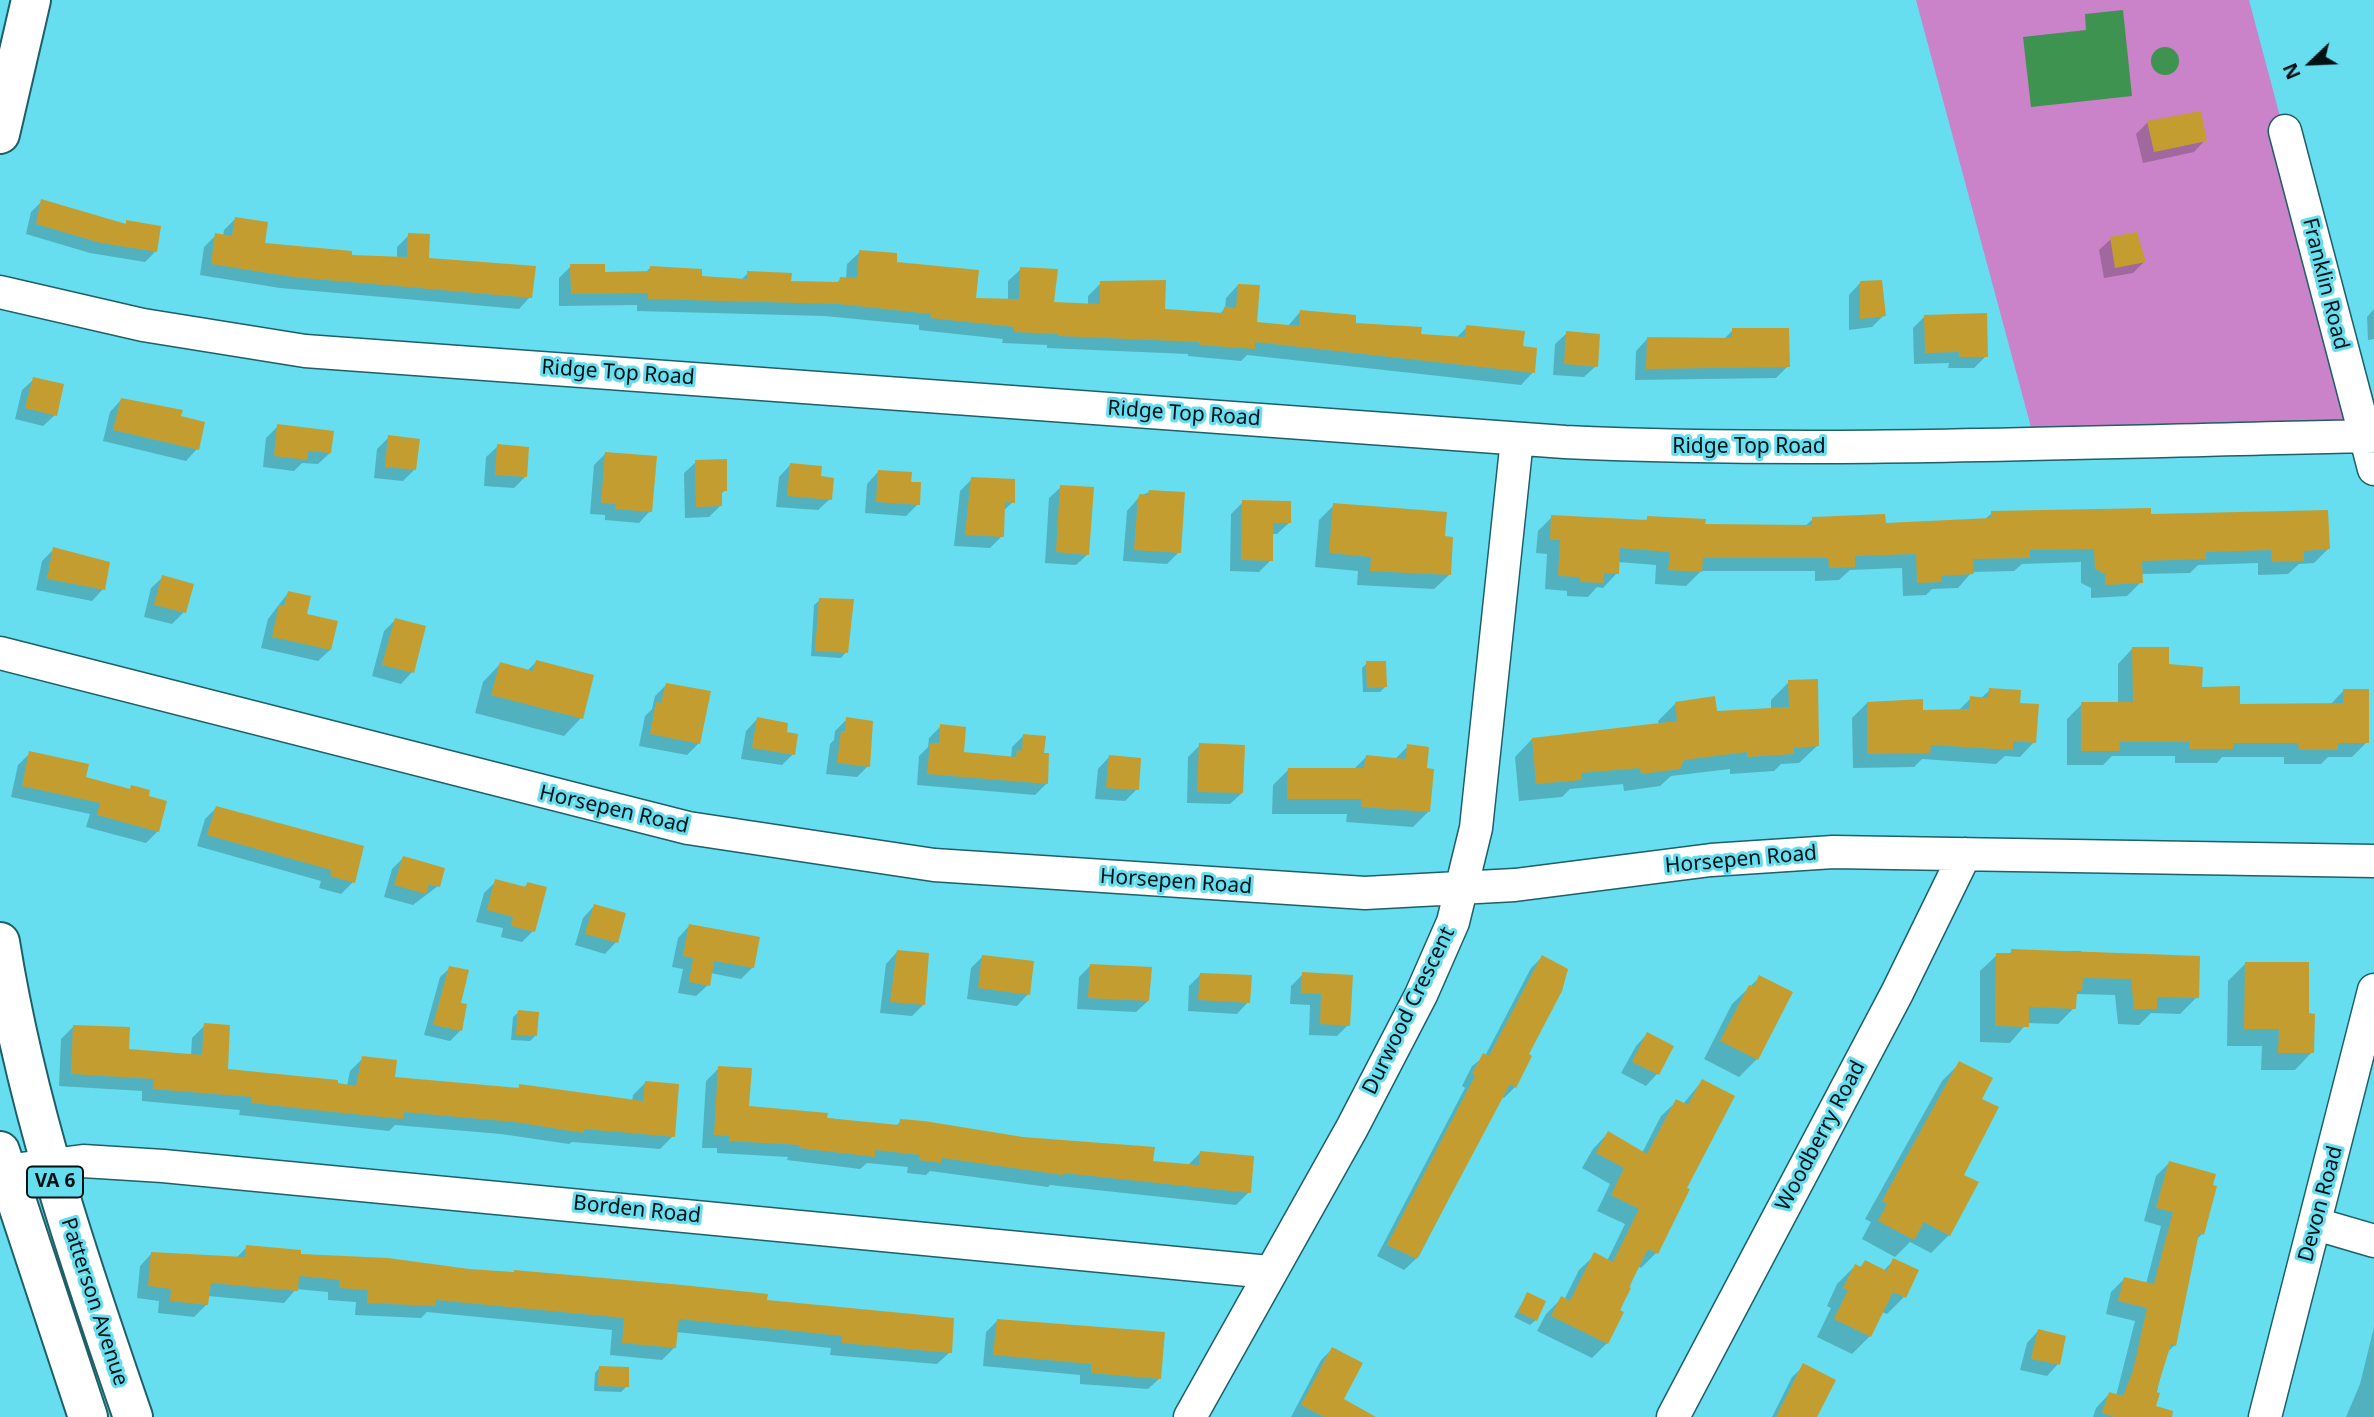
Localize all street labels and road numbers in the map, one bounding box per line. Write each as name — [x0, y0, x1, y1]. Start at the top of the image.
street label: Franklin Road — [2296, 216, 2354, 352]
street label: Ridge Top Road — [541, 355, 695, 391]
street label: Ridge Top Road — [1107, 396, 1261, 432]
street label: Ridge Top Road — [1672, 434, 1826, 460]
street label: Horsepen Road — [537, 781, 691, 839]
street label: Horsepen Road — [1664, 841, 1818, 879]
street label: Horsepen Road — [1099, 864, 1253, 900]
street label: Durwood Crescent — [1358, 923, 1460, 1099]
street label: Woodberry Road — [1771, 1057, 1871, 1215]
street label: Devon Road — [2293, 1143, 2349, 1265]
road number: VA 6 — [27, 1166, 83, 1198]
street label: Borden Road — [572, 1191, 702, 1229]
street label: Patterson Avenue — [55, 1215, 133, 1389]

